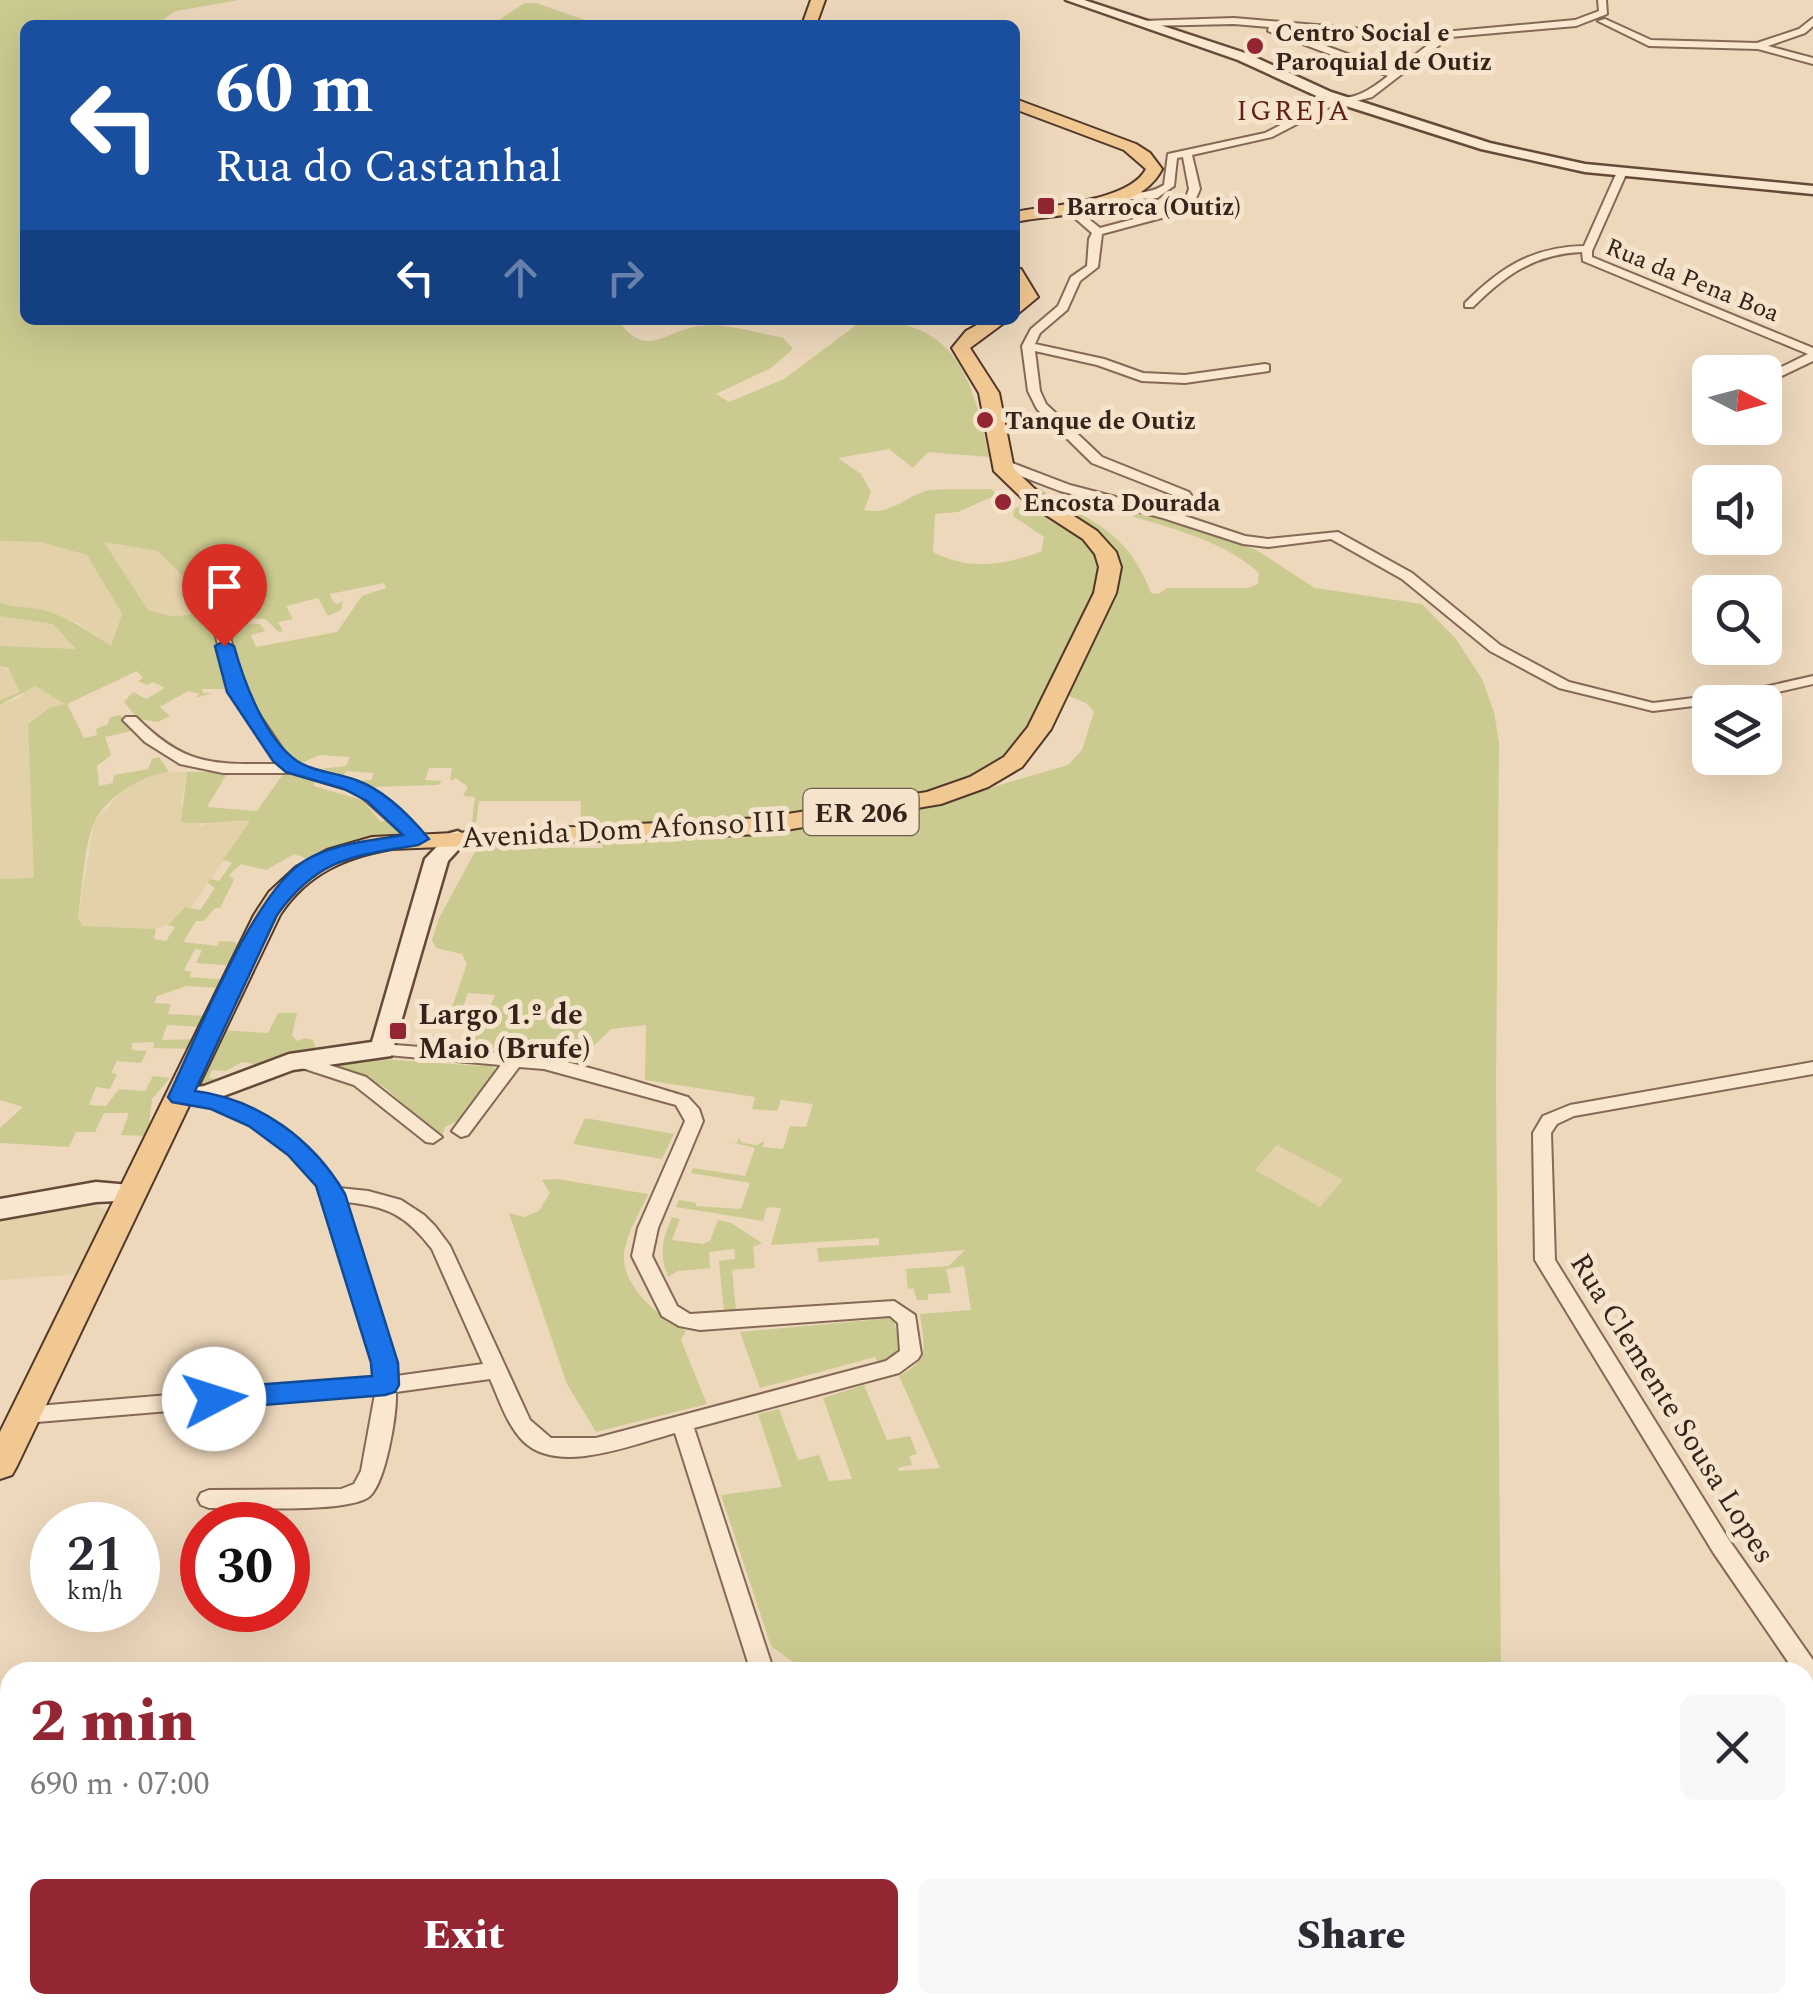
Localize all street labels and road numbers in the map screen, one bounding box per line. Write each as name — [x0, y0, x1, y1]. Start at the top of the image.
street label: Rua da Pena Boa — [1600, 229, 1785, 333]
road number: ER 206 — [804, 789, 918, 835]
street label: Avenida Dom Afonso III — [460, 798, 788, 862]
street label: Rua Clemente Sousa Lopes — [1558, 1244, 1787, 1573]

